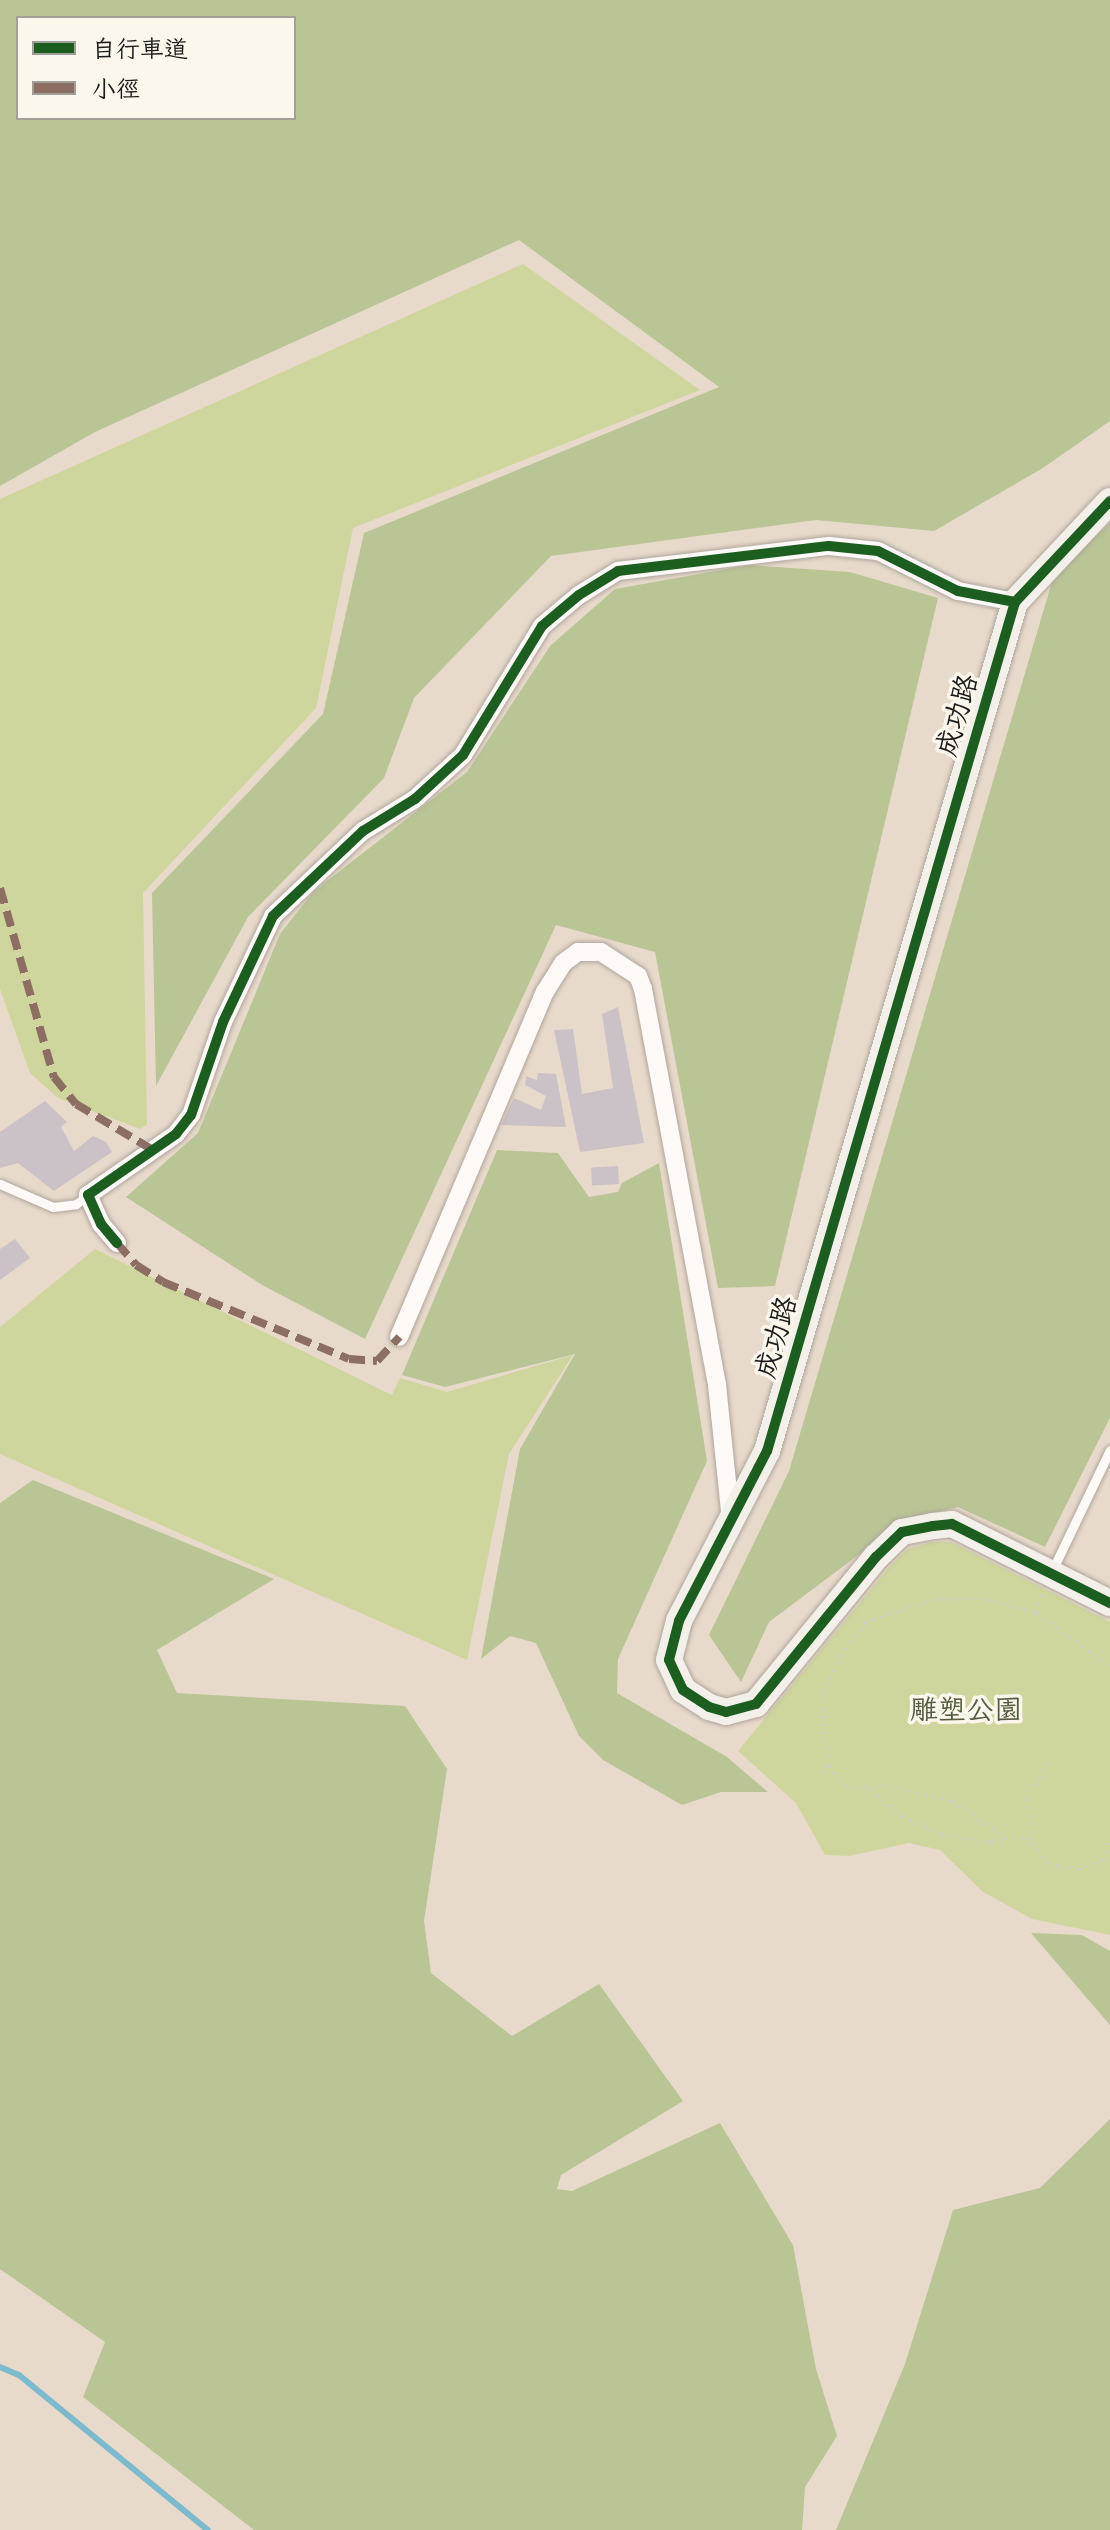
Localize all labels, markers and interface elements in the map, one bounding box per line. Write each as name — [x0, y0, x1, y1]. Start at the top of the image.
legend — [16, 16, 296, 120]
text: 自行車道 — [92, 34, 188, 63]
text: 小徑 — [92, 74, 140, 103]
street label: 成功路 — [928, 670, 984, 760]
street label: 成功路 — [747, 1292, 803, 1382]
park label: 雕塑公園 — [910, 1692, 1022, 1726]

